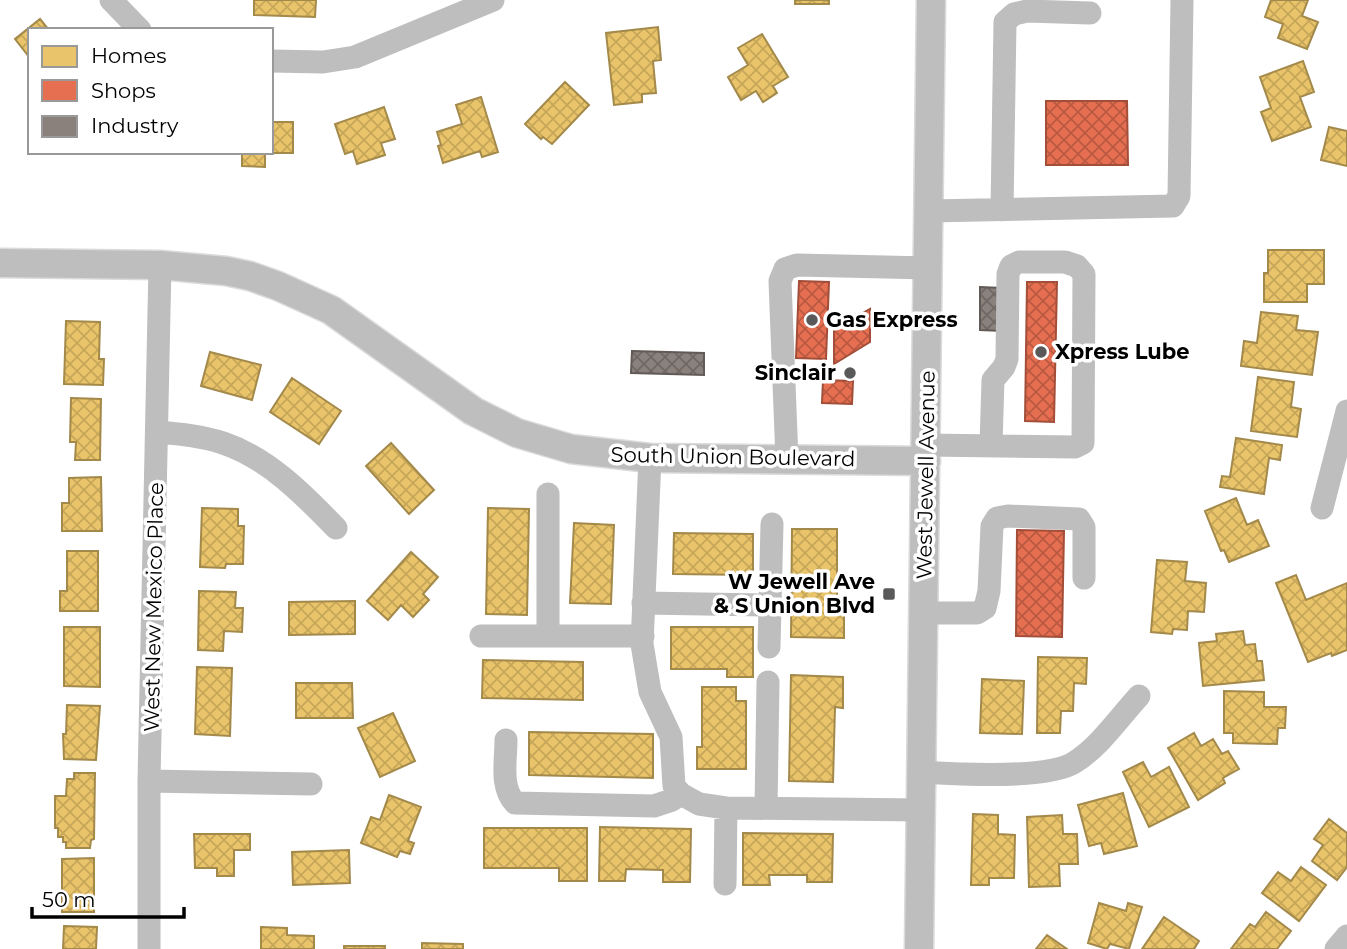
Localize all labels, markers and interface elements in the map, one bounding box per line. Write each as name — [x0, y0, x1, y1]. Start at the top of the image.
legend — [28, 28, 273, 154]
text: Homes — [91, 43, 166, 68]
text: Shops — [91, 78, 156, 103]
text: Industry — [91, 113, 179, 138]
place label: Gas Express — [826, 307, 958, 332]
marker: Gas Express — [804, 312, 820, 328]
place label: Xpress Lube — [1055, 339, 1189, 364]
marker: Xpress Lube — [1033, 344, 1049, 360]
place label: Sinclair — [755, 360, 836, 385]
marker: Sinclair — [842, 365, 858, 381]
street label: West Jewell Avenue — [911, 370, 940, 580]
street label: South Union Boulevard — [610, 442, 856, 471]
street label: West New Mexico Place — [139, 482, 168, 732]
place label: W Jewell Ave & S Union Blvd — [714, 569, 875, 618]
marker: W Jewell Ave & S Union Blvd — [881, 586, 897, 602]
scale bar — [32, 876, 184, 920]
text: 50 m — [42, 887, 96, 912]

